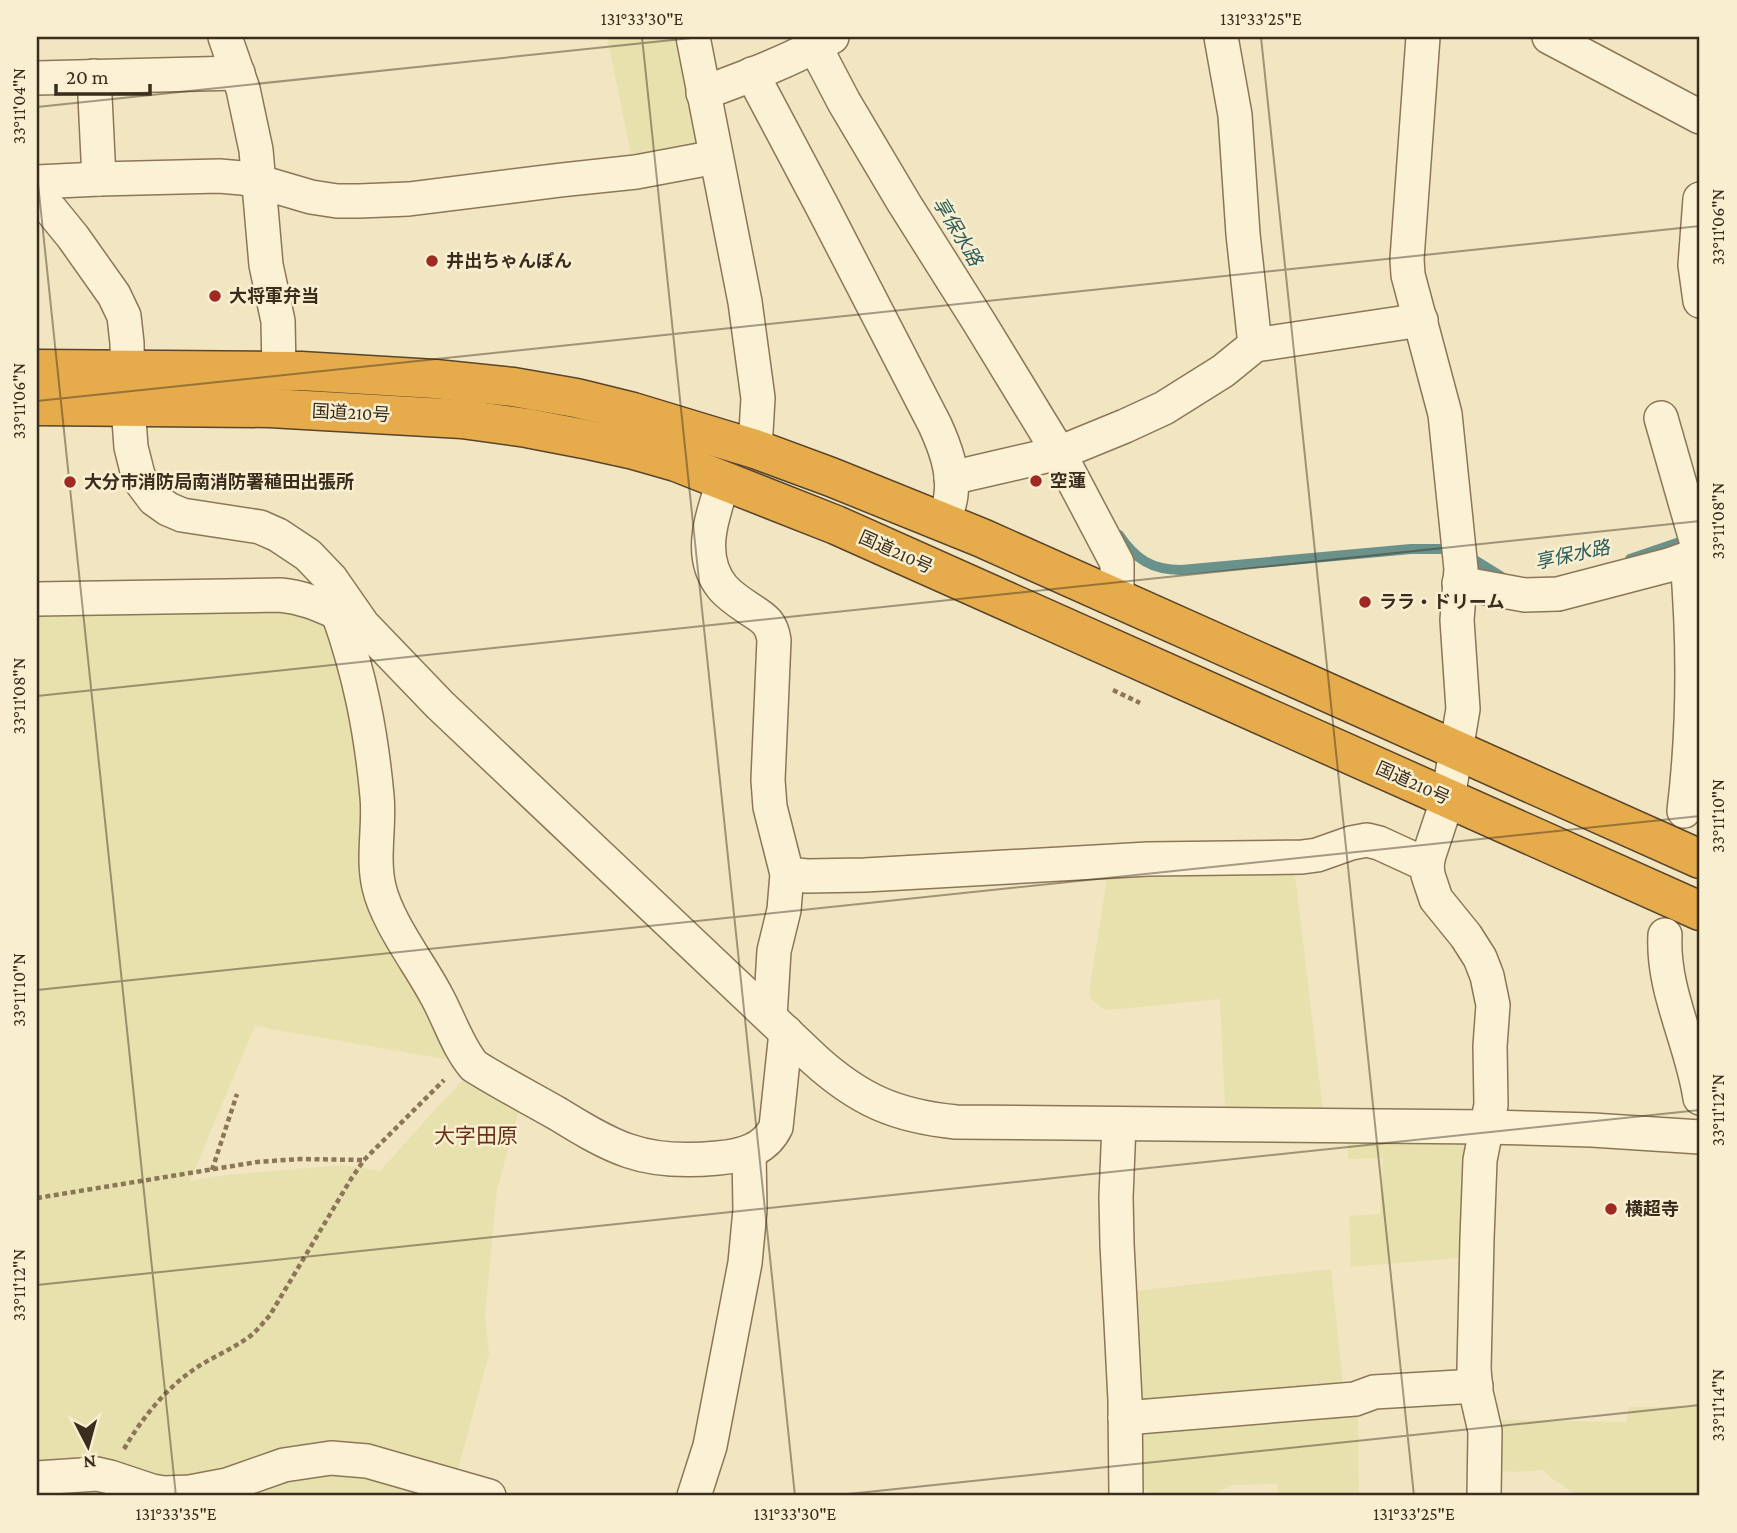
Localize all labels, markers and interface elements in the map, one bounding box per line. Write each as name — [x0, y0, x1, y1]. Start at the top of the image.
text: 131°33'30"E — [601, 9, 684, 29]
text: 131°33'25"E — [1220, 9, 1302, 29]
scale bar — [56, 52, 150, 96]
text: 20 m — [66, 65, 109, 89]
text: 33°11'04"N — [9, 68, 29, 144]
text: 33°11'06"N — [1708, 189, 1728, 265]
water label: 享保水路 — [929, 193, 987, 271]
place label: 井出ちゃんぽん — [446, 251, 572, 271]
marker: 井出ちゃんぽん — [424, 253, 440, 269]
place label: 大将軍弁当 — [229, 286, 319, 306]
marker: 大将軍弁当 — [207, 288, 223, 304]
text: 33°11'06"N — [9, 363, 29, 439]
street label: 国道210号 — [311, 401, 391, 425]
place label: 空蓮 — [1050, 471, 1086, 491]
place label: 大分市消防局南消防署稙田出張所 — [84, 472, 354, 492]
marker: 空蓮 — [1028, 473, 1044, 489]
marker: 大分市消防局南消防署稙田出張所 — [62, 474, 78, 490]
text: 33°11'08"N — [1708, 482, 1728, 560]
street label: 国道210号 — [856, 527, 936, 577]
water label: 享保水路 — [1533, 536, 1613, 573]
place label: ララ・ドリーム — [1379, 592, 1504, 612]
marker: ララ・ドリーム — [1357, 594, 1373, 610]
text: 33°11'08"N — [9, 657, 29, 735]
street label: 国道210号 — [1373, 758, 1453, 808]
text: 33°11'10"N — [1708, 779, 1728, 853]
text: 33°11'10"N — [9, 953, 29, 1027]
text: 33°11'12"N — [1708, 1074, 1728, 1146]
district label: 大字田原 — [434, 1124, 518, 1148]
place label: 横超寺 — [1625, 1199, 1679, 1219]
marker: 横超寺 — [1603, 1201, 1619, 1217]
text: 33°11'12"N — [9, 1249, 29, 1321]
text: 33°11'14"N — [1708, 1368, 1728, 1441]
north arrow — [52, 1410, 122, 1480]
text: N — [82, 1451, 97, 1474]
text: 131°33'35"E — [135, 1504, 217, 1524]
text: 131°33'30"E — [754, 1504, 837, 1524]
text: 131°33'25"E — [1373, 1504, 1455, 1524]

